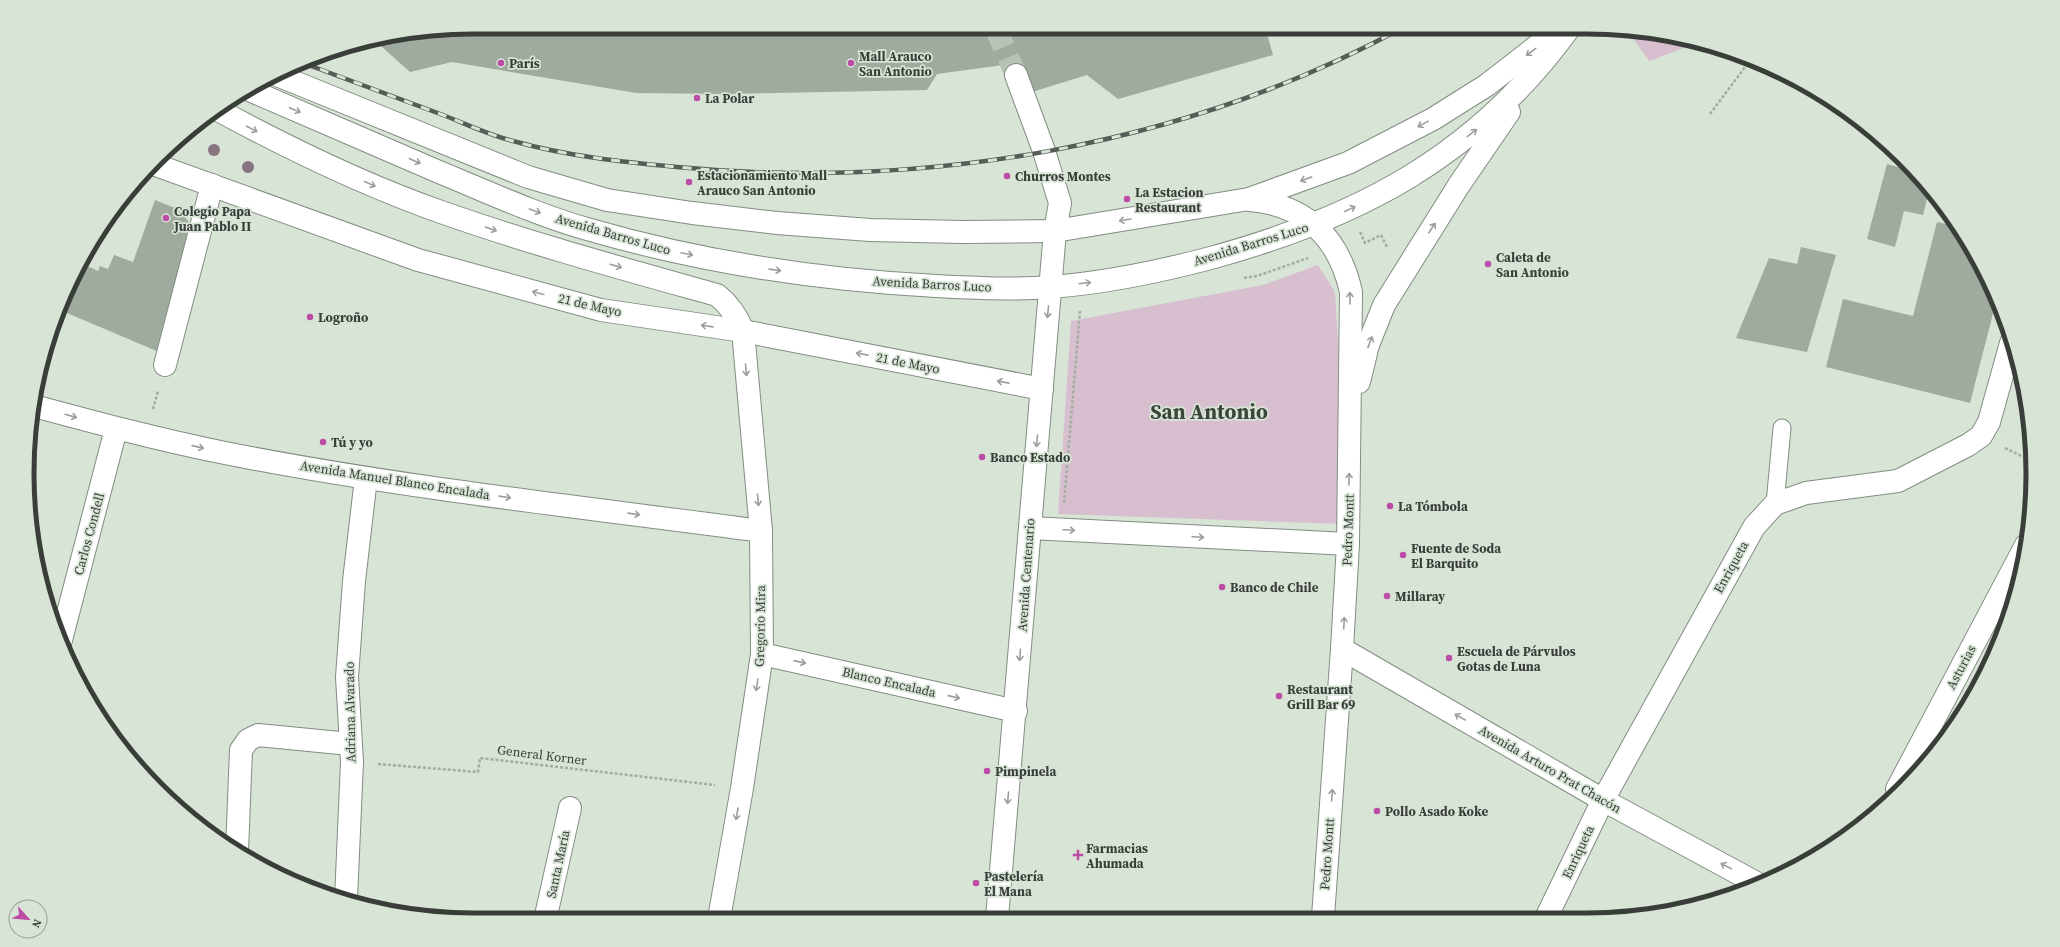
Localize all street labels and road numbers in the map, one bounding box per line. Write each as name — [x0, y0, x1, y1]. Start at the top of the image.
street label: Avenida Barros Luco — [553, 209, 673, 259]
street label: Avenida Barros Luco — [1192, 218, 1310, 270]
street label: Avenida Barros Luco — [872, 272, 992, 296]
street label: 21 de Mayo — [557, 289, 623, 321]
street label: 21 de Mayo — [875, 348, 941, 378]
street label: Avenida Manuel Blanco Encalada — [299, 457, 491, 503]
street label: Carlos Condell — [70, 491, 108, 577]
street label: Pedro Montt — [1338, 493, 1358, 566]
street label: Avenida Centenario — [1014, 518, 1038, 632]
street label: Enriqueta — [1710, 538, 1752, 596]
street label: Gregorio Mira — [751, 585, 769, 667]
street label: Asturias — [1942, 642, 1980, 692]
street label: Adriana Alvarado — [341, 661, 359, 763]
street label: Blanco Encalada — [840, 663, 938, 701]
street label: Avenida Arturo Prat Chacón — [1476, 721, 1624, 817]
street label: General Korner — [496, 741, 588, 769]
street label: Pedro Montt — [1316, 817, 1338, 890]
street label: Enriqueta — [1558, 822, 1598, 882]
street label: Santa María — [543, 828, 574, 899]

